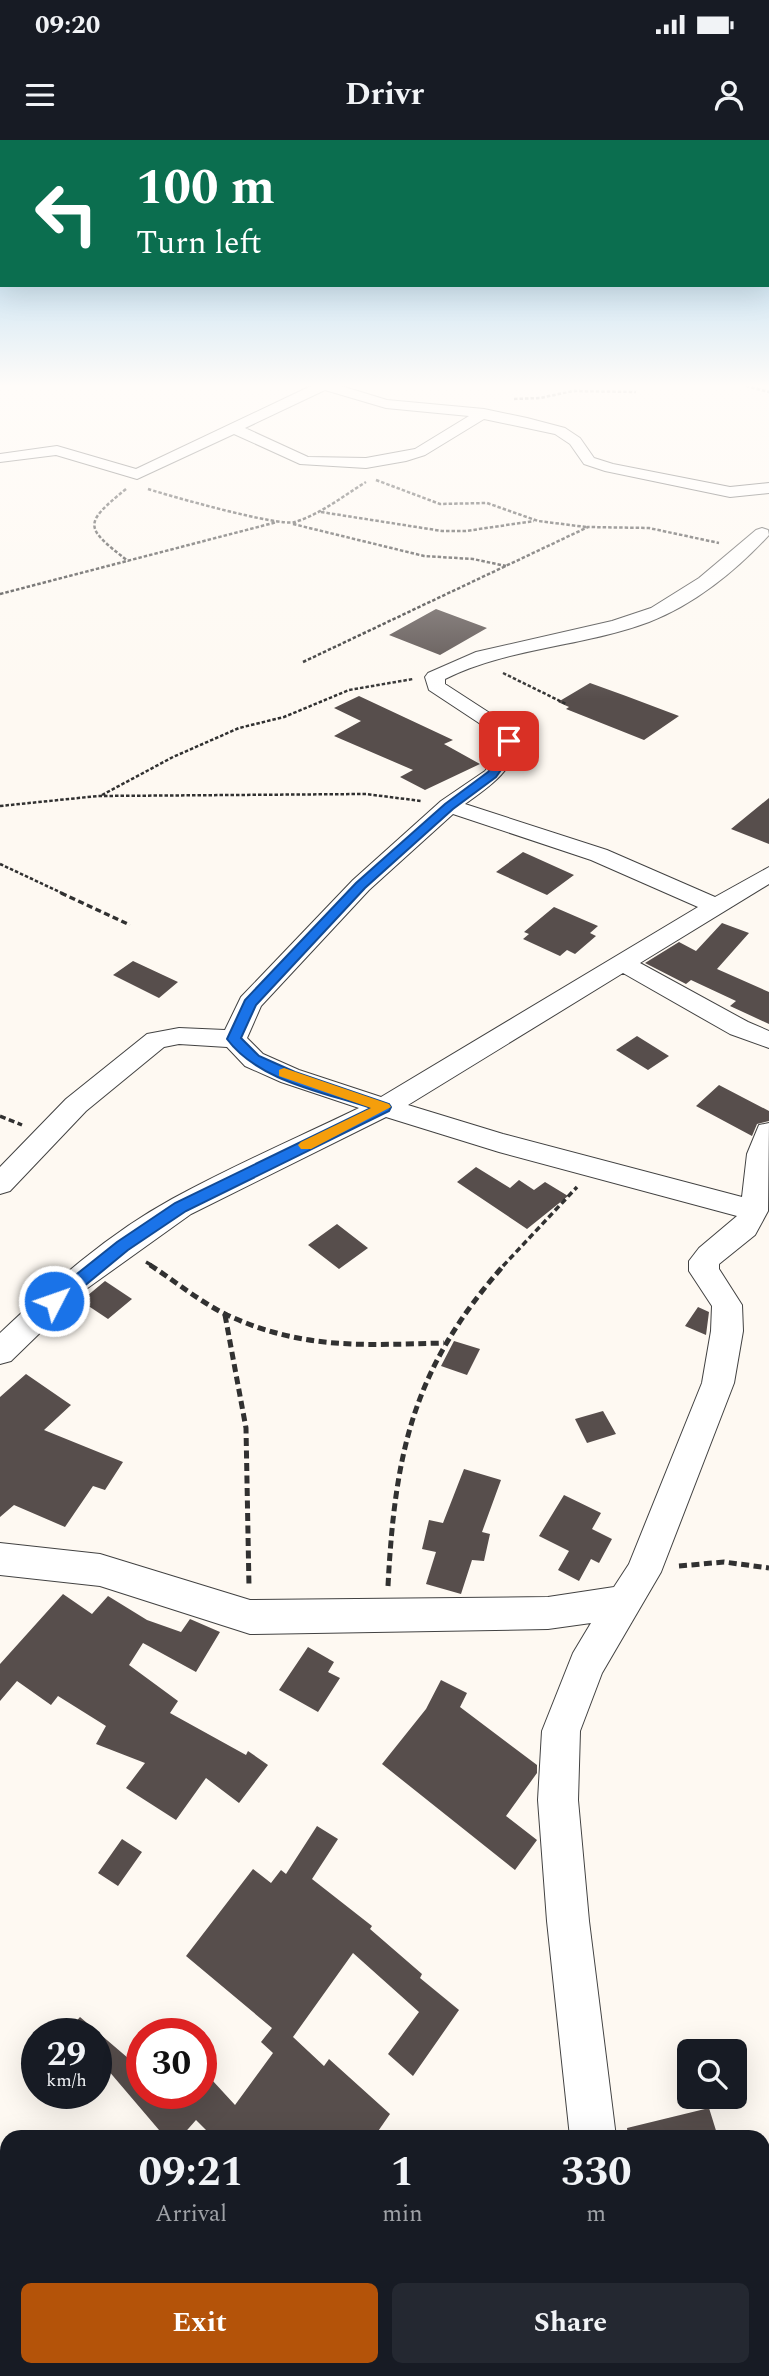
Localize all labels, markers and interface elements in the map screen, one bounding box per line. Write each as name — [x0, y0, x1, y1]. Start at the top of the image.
text: 09:20 — [35, 5, 100, 45]
text: Drivr — [345, 70, 424, 119]
icon: menu — [21, 76, 59, 114]
icon: person — [710, 76, 748, 114]
text: 100 m — [136, 151, 275, 226]
icon: left — [21, 168, 112, 259]
text: Turn left — [136, 219, 262, 268]
pin — [479, 711, 539, 771]
icon: arrive — [490, 722, 528, 760]
position arrow — [17, 1264, 91, 1338]
speed limit sign: 30 — [126, 2018, 217, 2109]
text: 29 — [47, 2028, 86, 2081]
map controls — [677, 2039, 747, 2109]
button: search — [677, 2039, 747, 2109]
text: km/h — [46, 2067, 87, 2094]
text: 09:21 — [138, 2141, 244, 2204]
text: 1 — [391, 2141, 414, 2204]
text: 330 — [561, 2141, 632, 2204]
text: Arrival — [155, 2197, 227, 2232]
text: min — [382, 2197, 423, 2232]
text: m — [586, 2197, 606, 2232]
button: Exit — [21, 2283, 378, 2363]
button: Share — [392, 2283, 749, 2363]

